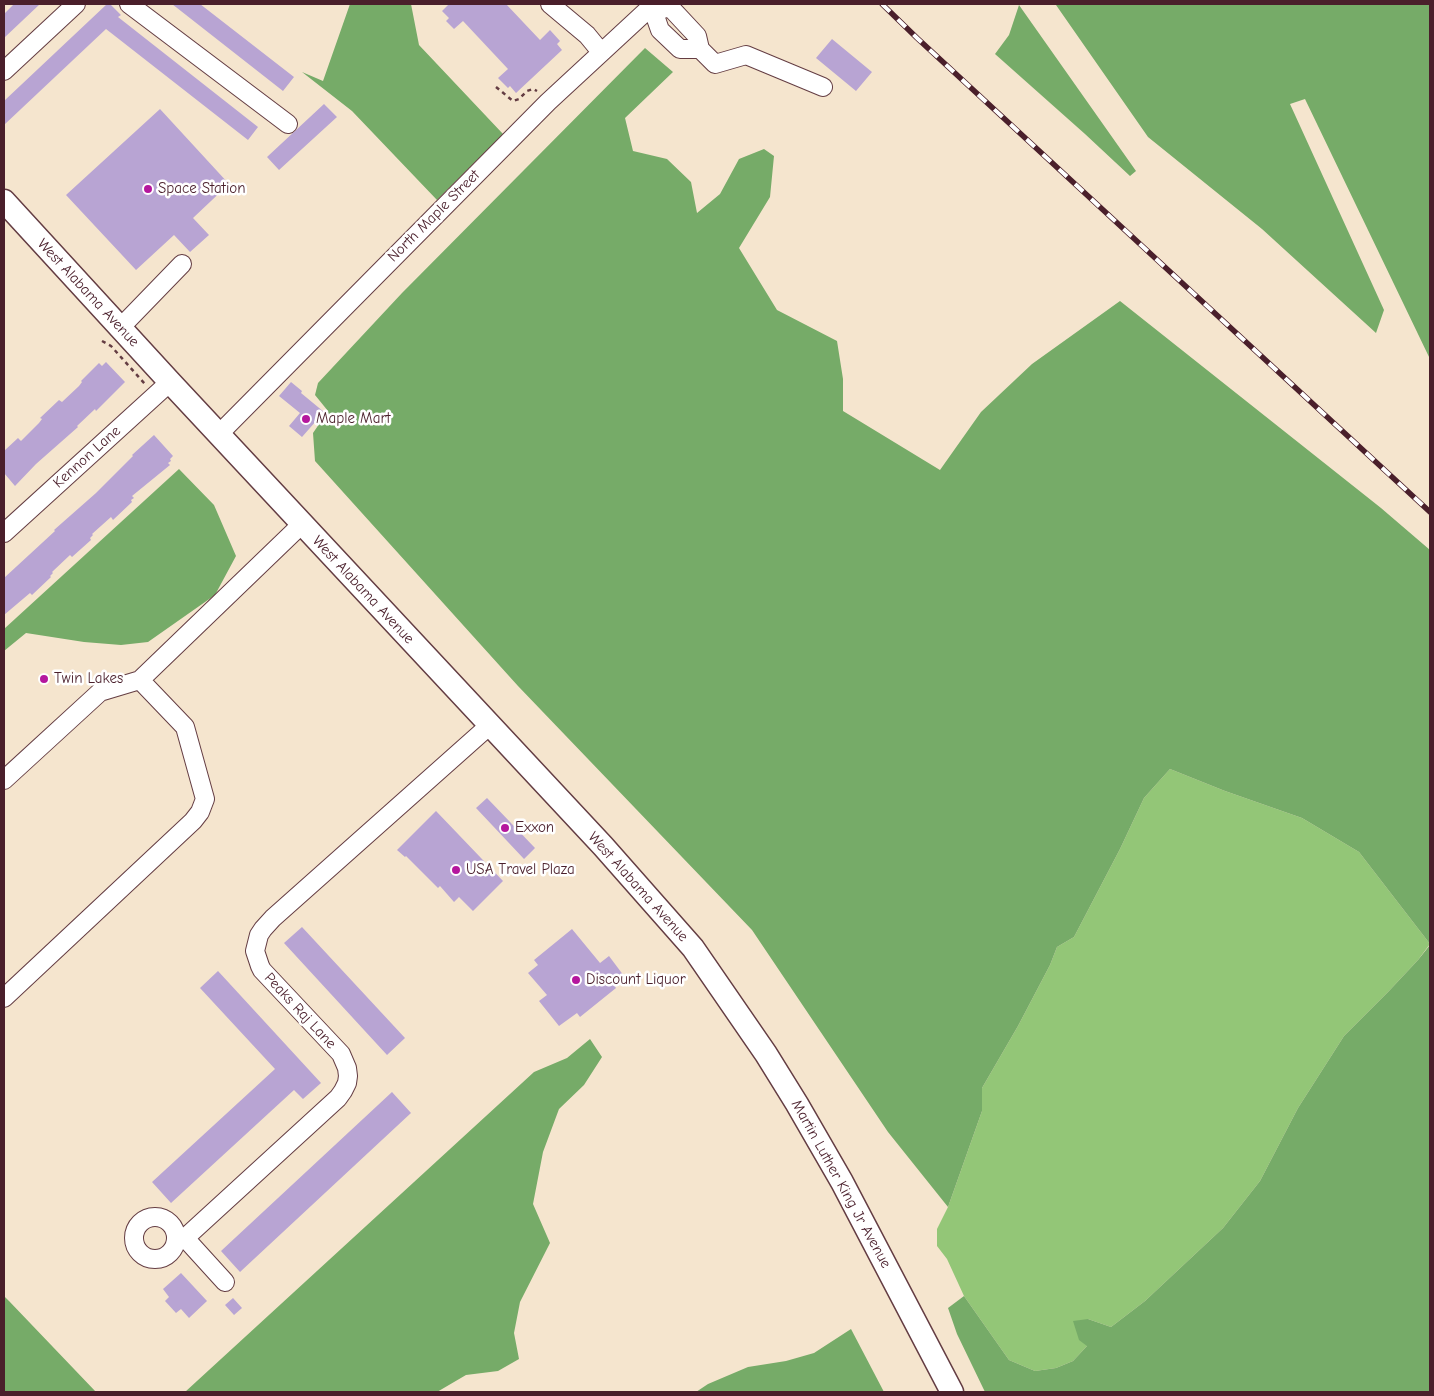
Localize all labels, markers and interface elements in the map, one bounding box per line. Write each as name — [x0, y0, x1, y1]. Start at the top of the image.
street label: North Maple Street — [384, 166, 484, 266]
place label: Space Station — [158, 180, 246, 198]
marker: Space Station — [142, 183, 154, 195]
street label: West Alabama Avenue — [33, 235, 143, 351]
place label: Maple Mart — [316, 410, 391, 428]
marker: Maple Mart — [300, 413, 312, 425]
street label: Kennon Lane — [50, 422, 124, 492]
street label: West Alabama Avenue — [308, 532, 418, 648]
place label: Twin Lakes — [54, 670, 123, 688]
marker: Twin Lakes — [38, 673, 50, 685]
place label: Exxon — [515, 819, 554, 837]
marker: Exxon — [499, 822, 511, 834]
street label: West Alabama Avenue — [584, 828, 692, 946]
place label: USA Travel Plaza — [466, 861, 575, 879]
marker: USA Travel Plaza — [450, 864, 462, 876]
street label: Peaks Raj Lane — [260, 969, 340, 1053]
place label: Discount Liquor — [586, 971, 686, 989]
marker: Discount Liquor — [570, 974, 582, 986]
street label: Martin Luther King Jr Avenue — [787, 1097, 895, 1271]

